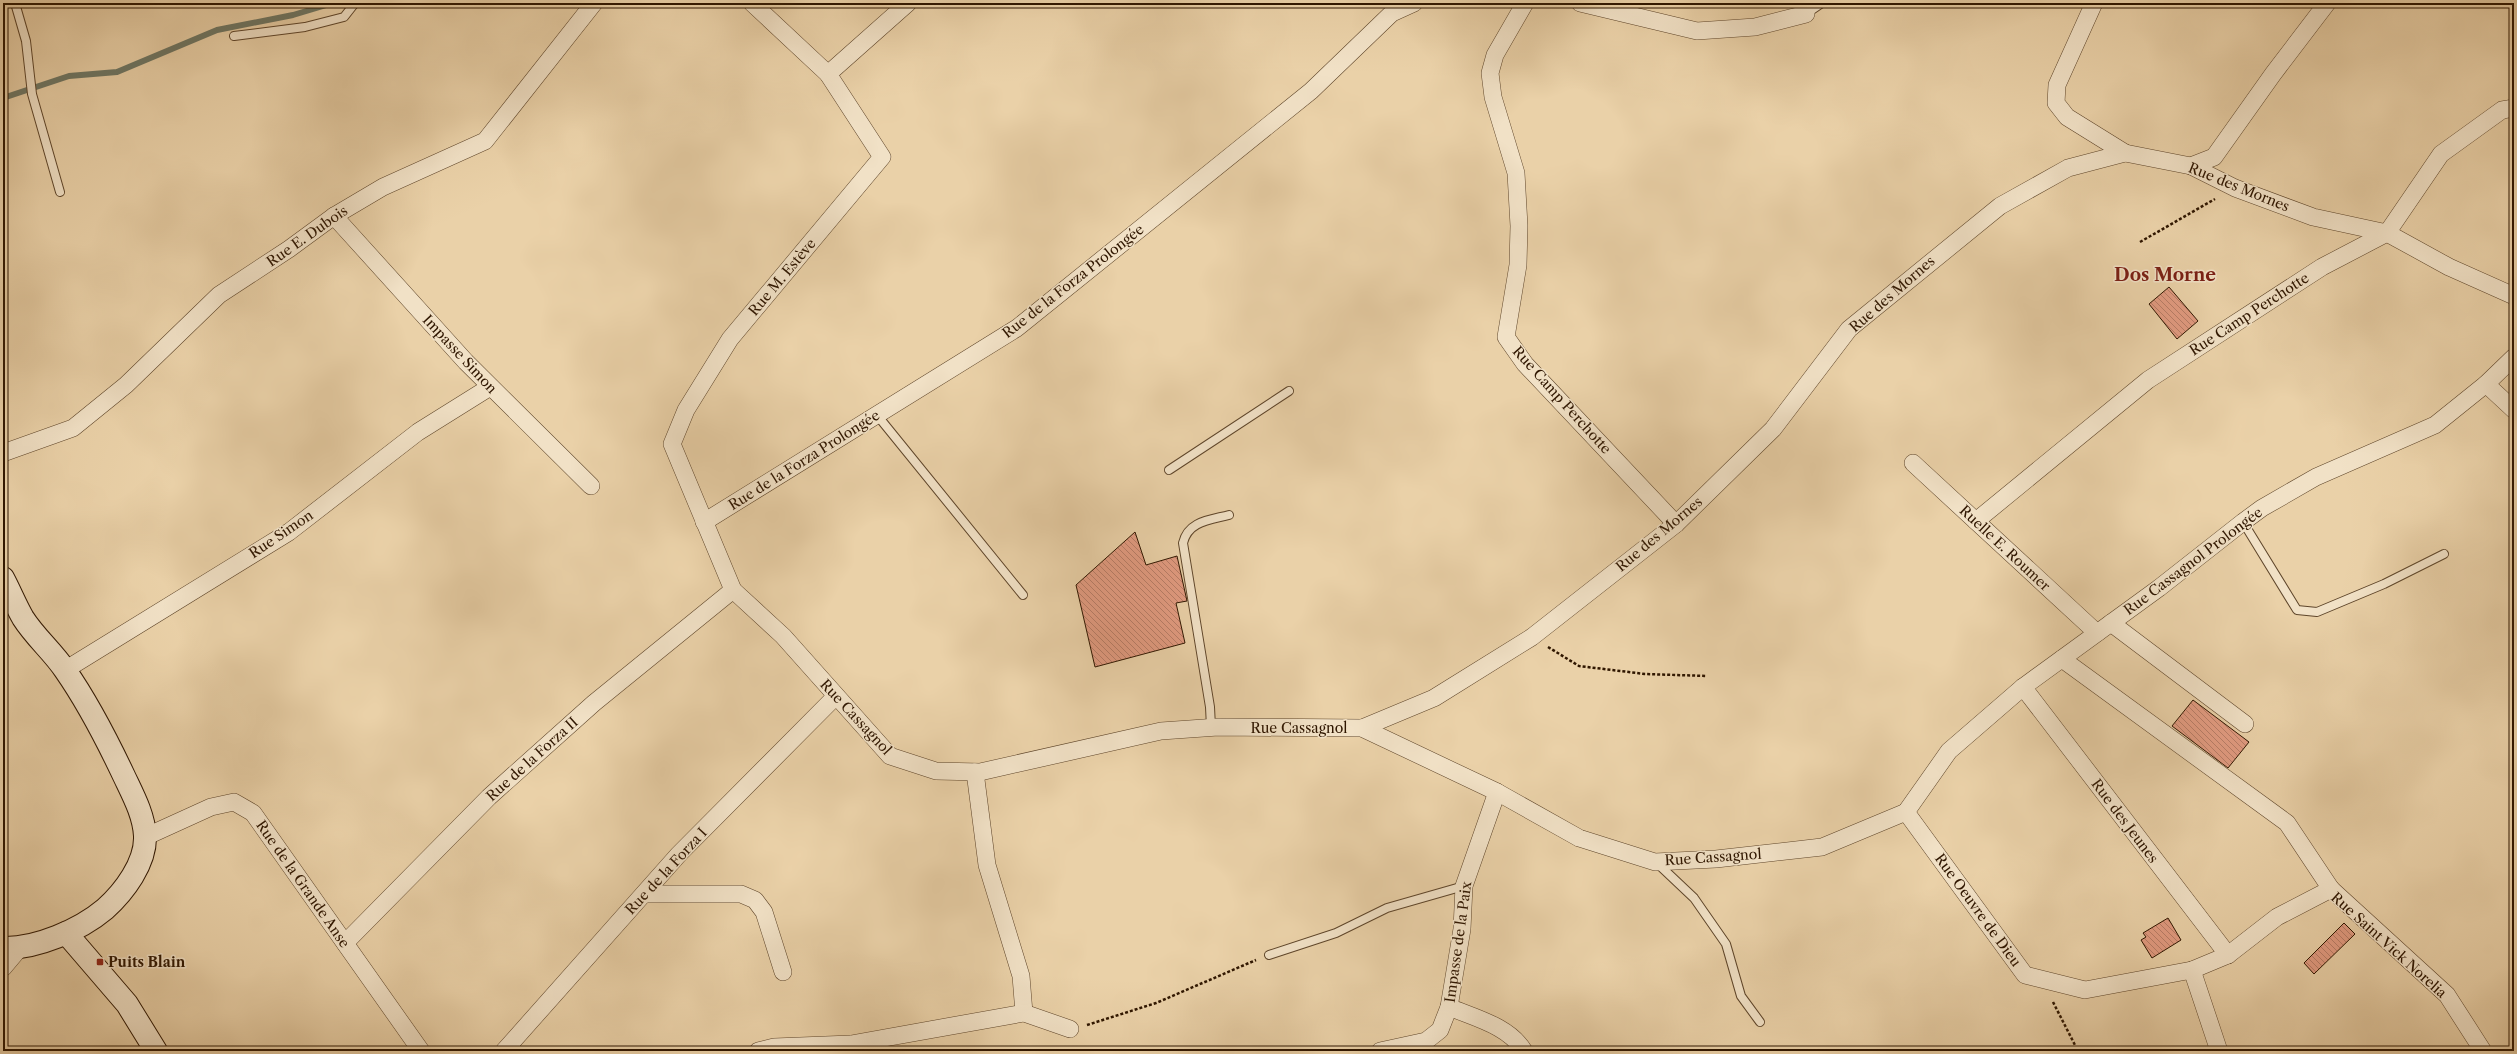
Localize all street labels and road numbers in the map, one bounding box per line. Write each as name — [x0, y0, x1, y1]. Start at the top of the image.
street label: Rue des Mornes — [2186, 158, 2292, 216]
street label: Rue E. Dubois — [263, 201, 351, 271]
street label: Rue de la Forza Prolongée — [999, 220, 1148, 342]
street label: Rue M. Estève — [745, 235, 820, 319]
street label: Rue des Mornes — [1845, 252, 1939, 336]
street label: Rue Camp Perchotte — [2186, 269, 2312, 359]
street label: Impasse Simon — [419, 311, 501, 397]
street label: Rue Camp Perchotte — [1509, 342, 1615, 458]
street label: Rue de la Forza Prolongée — [725, 406, 883, 514]
street label: Rue des Mornes — [1612, 493, 1706, 575]
street label: Ruelle E. Roumer — [1956, 501, 2054, 595]
street label: Rue Cassagnol Prolongée — [2120, 503, 2266, 619]
street label: Rue Simon — [246, 506, 317, 562]
street label: Rue Cassagnol — [816, 675, 896, 759]
street label: Rue de la Forza II — [482, 713, 582, 805]
street label: Rue Cassagnol — [1250, 719, 1348, 737]
street label: Rue des Jeunes — [2088, 775, 2162, 867]
street label: Rue de la Grande Anse — [252, 817, 354, 951]
street label: Rue de la Forza I — [621, 824, 711, 918]
street label: Rue Cassagnol — [1664, 845, 1762, 869]
street label: Rue Oeuvre de Dieu — [1931, 850, 2025, 970]
street label: Impasse de la Paix — [1441, 879, 1476, 1004]
street label: Rue Saint Vick Norelia — [2327, 888, 2451, 1002]

